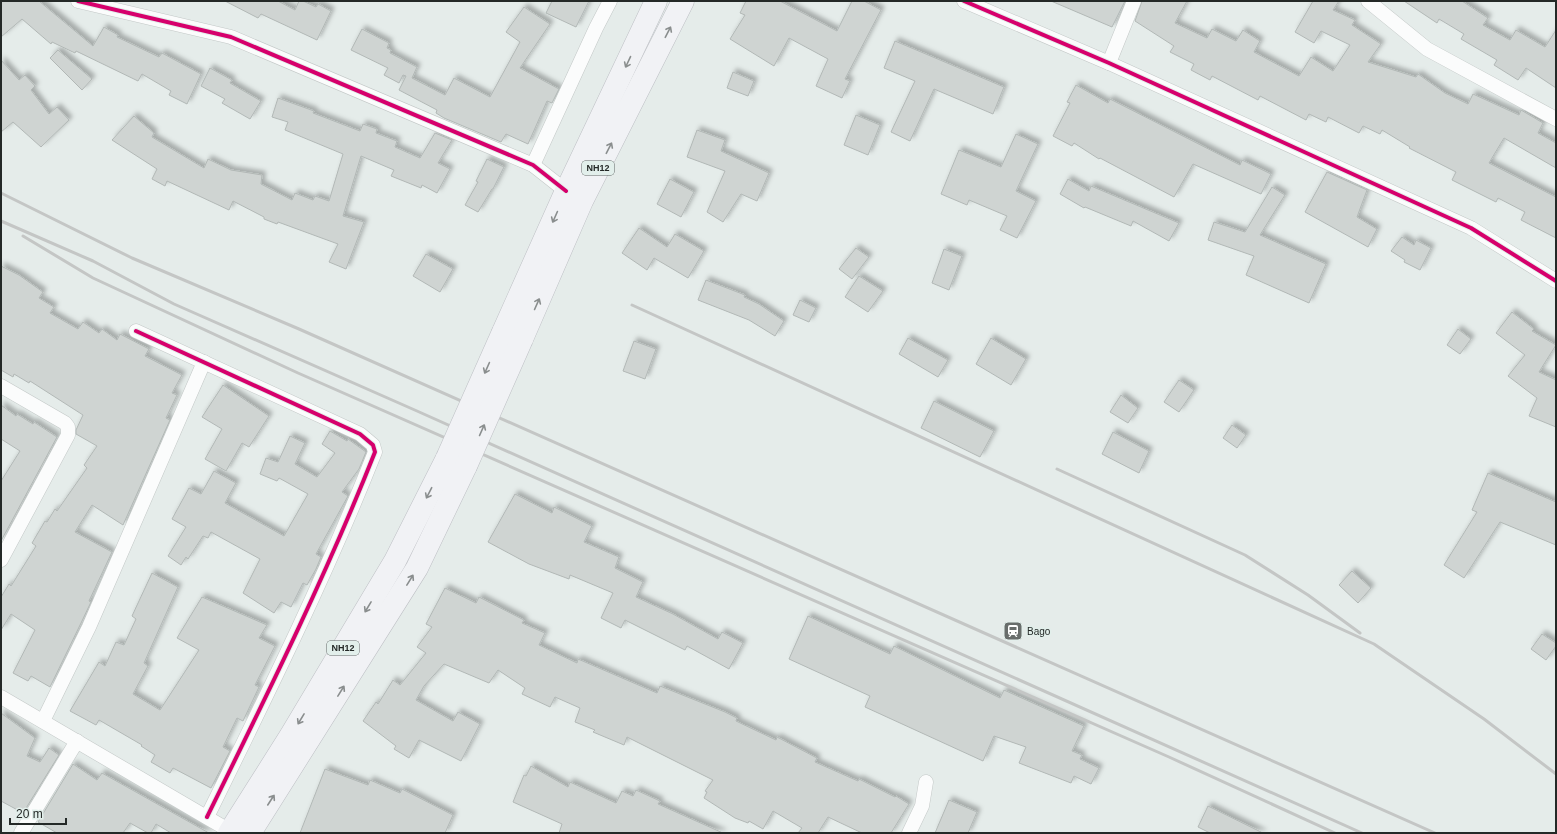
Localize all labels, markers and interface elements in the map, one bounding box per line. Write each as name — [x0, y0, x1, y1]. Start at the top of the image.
one-way arrow — [665, 26, 672, 38]
one-way arrow — [624, 55, 631, 67]
one-way arrow — [606, 142, 613, 154]
road number: NH12 — [582, 161, 614, 175]
one-way arrow — [550, 211, 558, 223]
one-way arrow — [534, 298, 541, 310]
one-way arrow — [483, 361, 490, 373]
one-way arrow — [478, 425, 486, 437]
one-way arrow — [425, 486, 432, 498]
one-way arrow — [406, 574, 414, 586]
one-way arrow — [363, 601, 371, 613]
station icon: Bago — [1002, 620, 1024, 642]
place label: Bago — [1027, 626, 1051, 637]
road number: NH12 — [327, 641, 359, 655]
one-way arrow — [336, 685, 345, 696]
one-way arrow — [297, 713, 305, 724]
one-way arrow — [267, 795, 275, 806]
scale bar — [10, 800, 66, 826]
text: 20 m — [16, 807, 43, 821]

